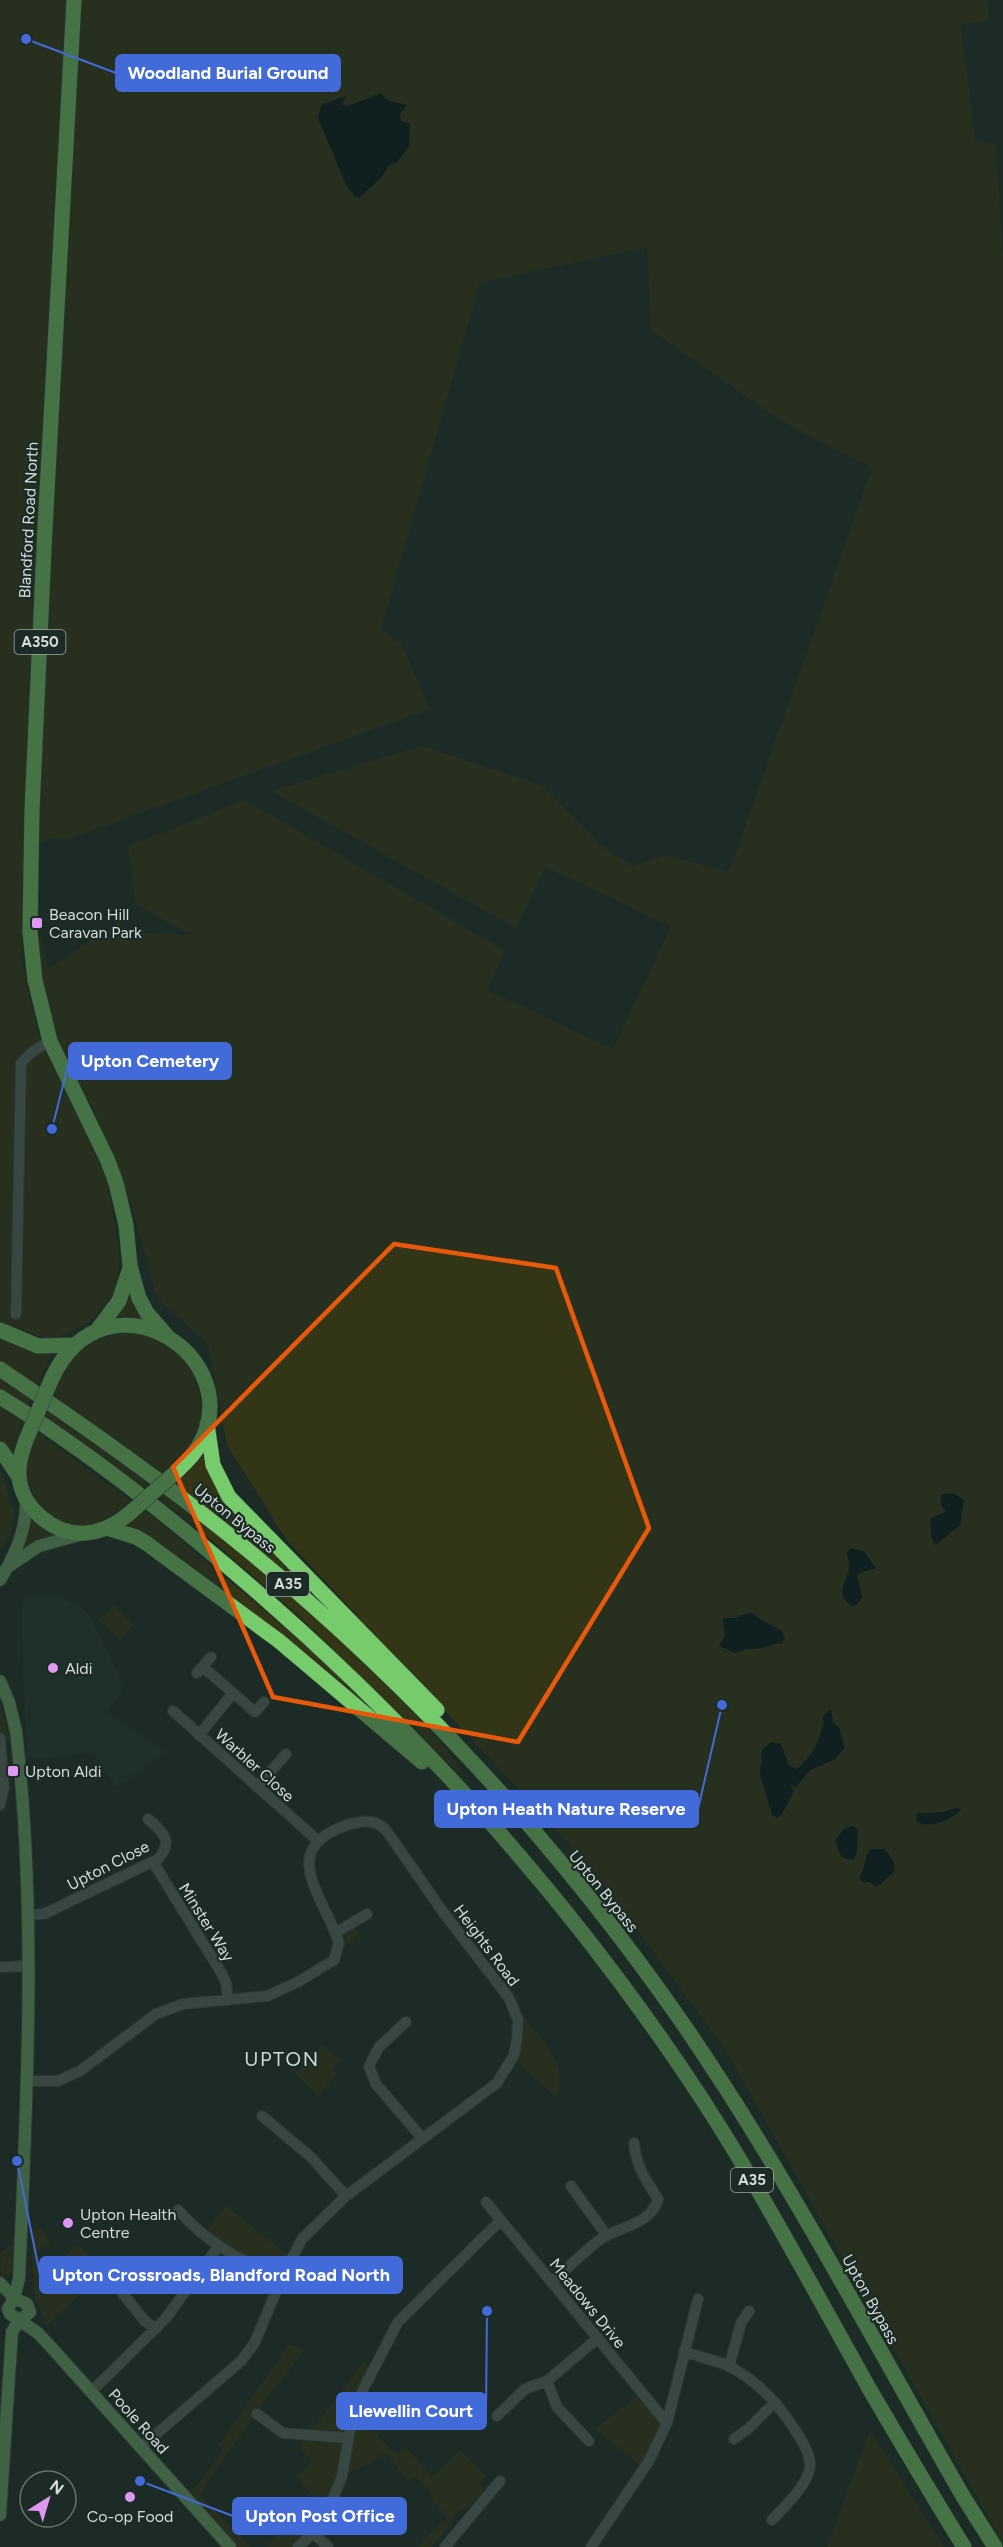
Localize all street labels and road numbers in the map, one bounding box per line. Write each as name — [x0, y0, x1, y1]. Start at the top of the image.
street label: Blandford Road North — [15, 441, 42, 599]
road number: A350 — [15, 630, 66, 654]
street label: Upton Bypass — [190, 1480, 279, 1557]
road number: A35 — [267, 1572, 309, 1596]
street label: Warbler Close — [211, 1725, 298, 1806]
street label: Upton Close — [64, 1837, 153, 1894]
street label: Upton Bypass — [565, 1847, 642, 1936]
street label: Minster Way — [175, 1880, 238, 1965]
street label: Heights Road — [450, 1901, 523, 1990]
road number: A35 — [731, 2168, 773, 2192]
street label: Upton Bypass — [838, 2251, 903, 2347]
street label: Meadows Drive — [546, 2255, 630, 2352]
street label: Poole Road — [105, 2385, 173, 2458]

